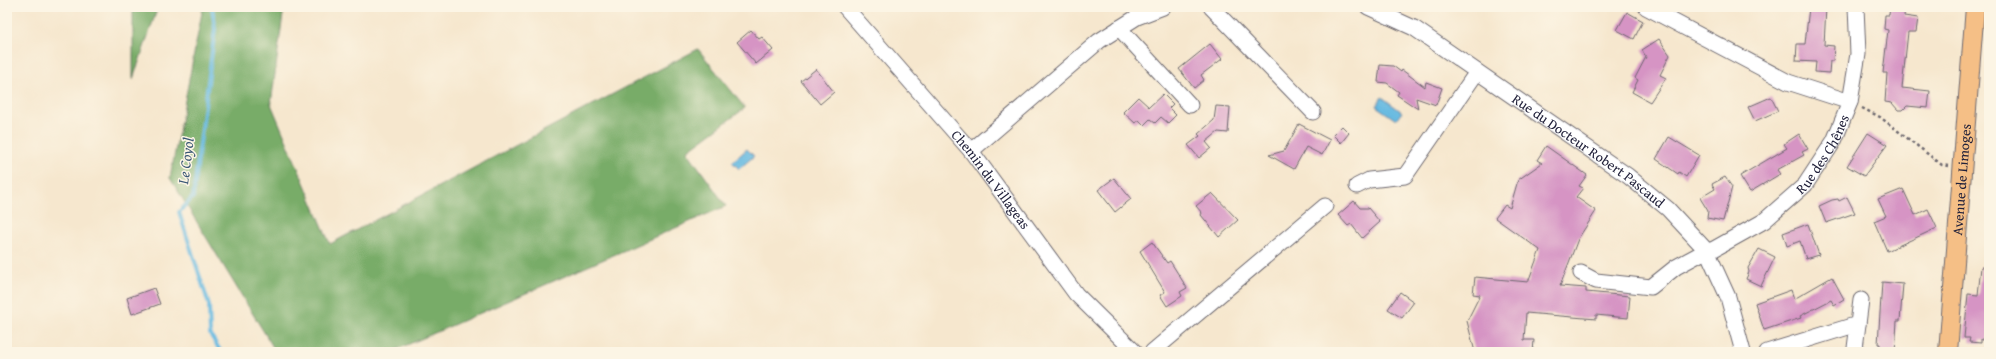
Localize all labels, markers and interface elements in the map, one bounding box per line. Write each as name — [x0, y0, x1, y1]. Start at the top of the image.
street label: Rue du Docteur Robert Pascaud — [1508, 89, 1670, 213]
street label: Rue des Chênes — [1791, 111, 1854, 199]
street label: Avenue de Limoges — [1947, 123, 1976, 236]
street label: Chemin du Villageas — [947, 125, 1035, 233]
water label: Le Coyol — [172, 136, 199, 186]

